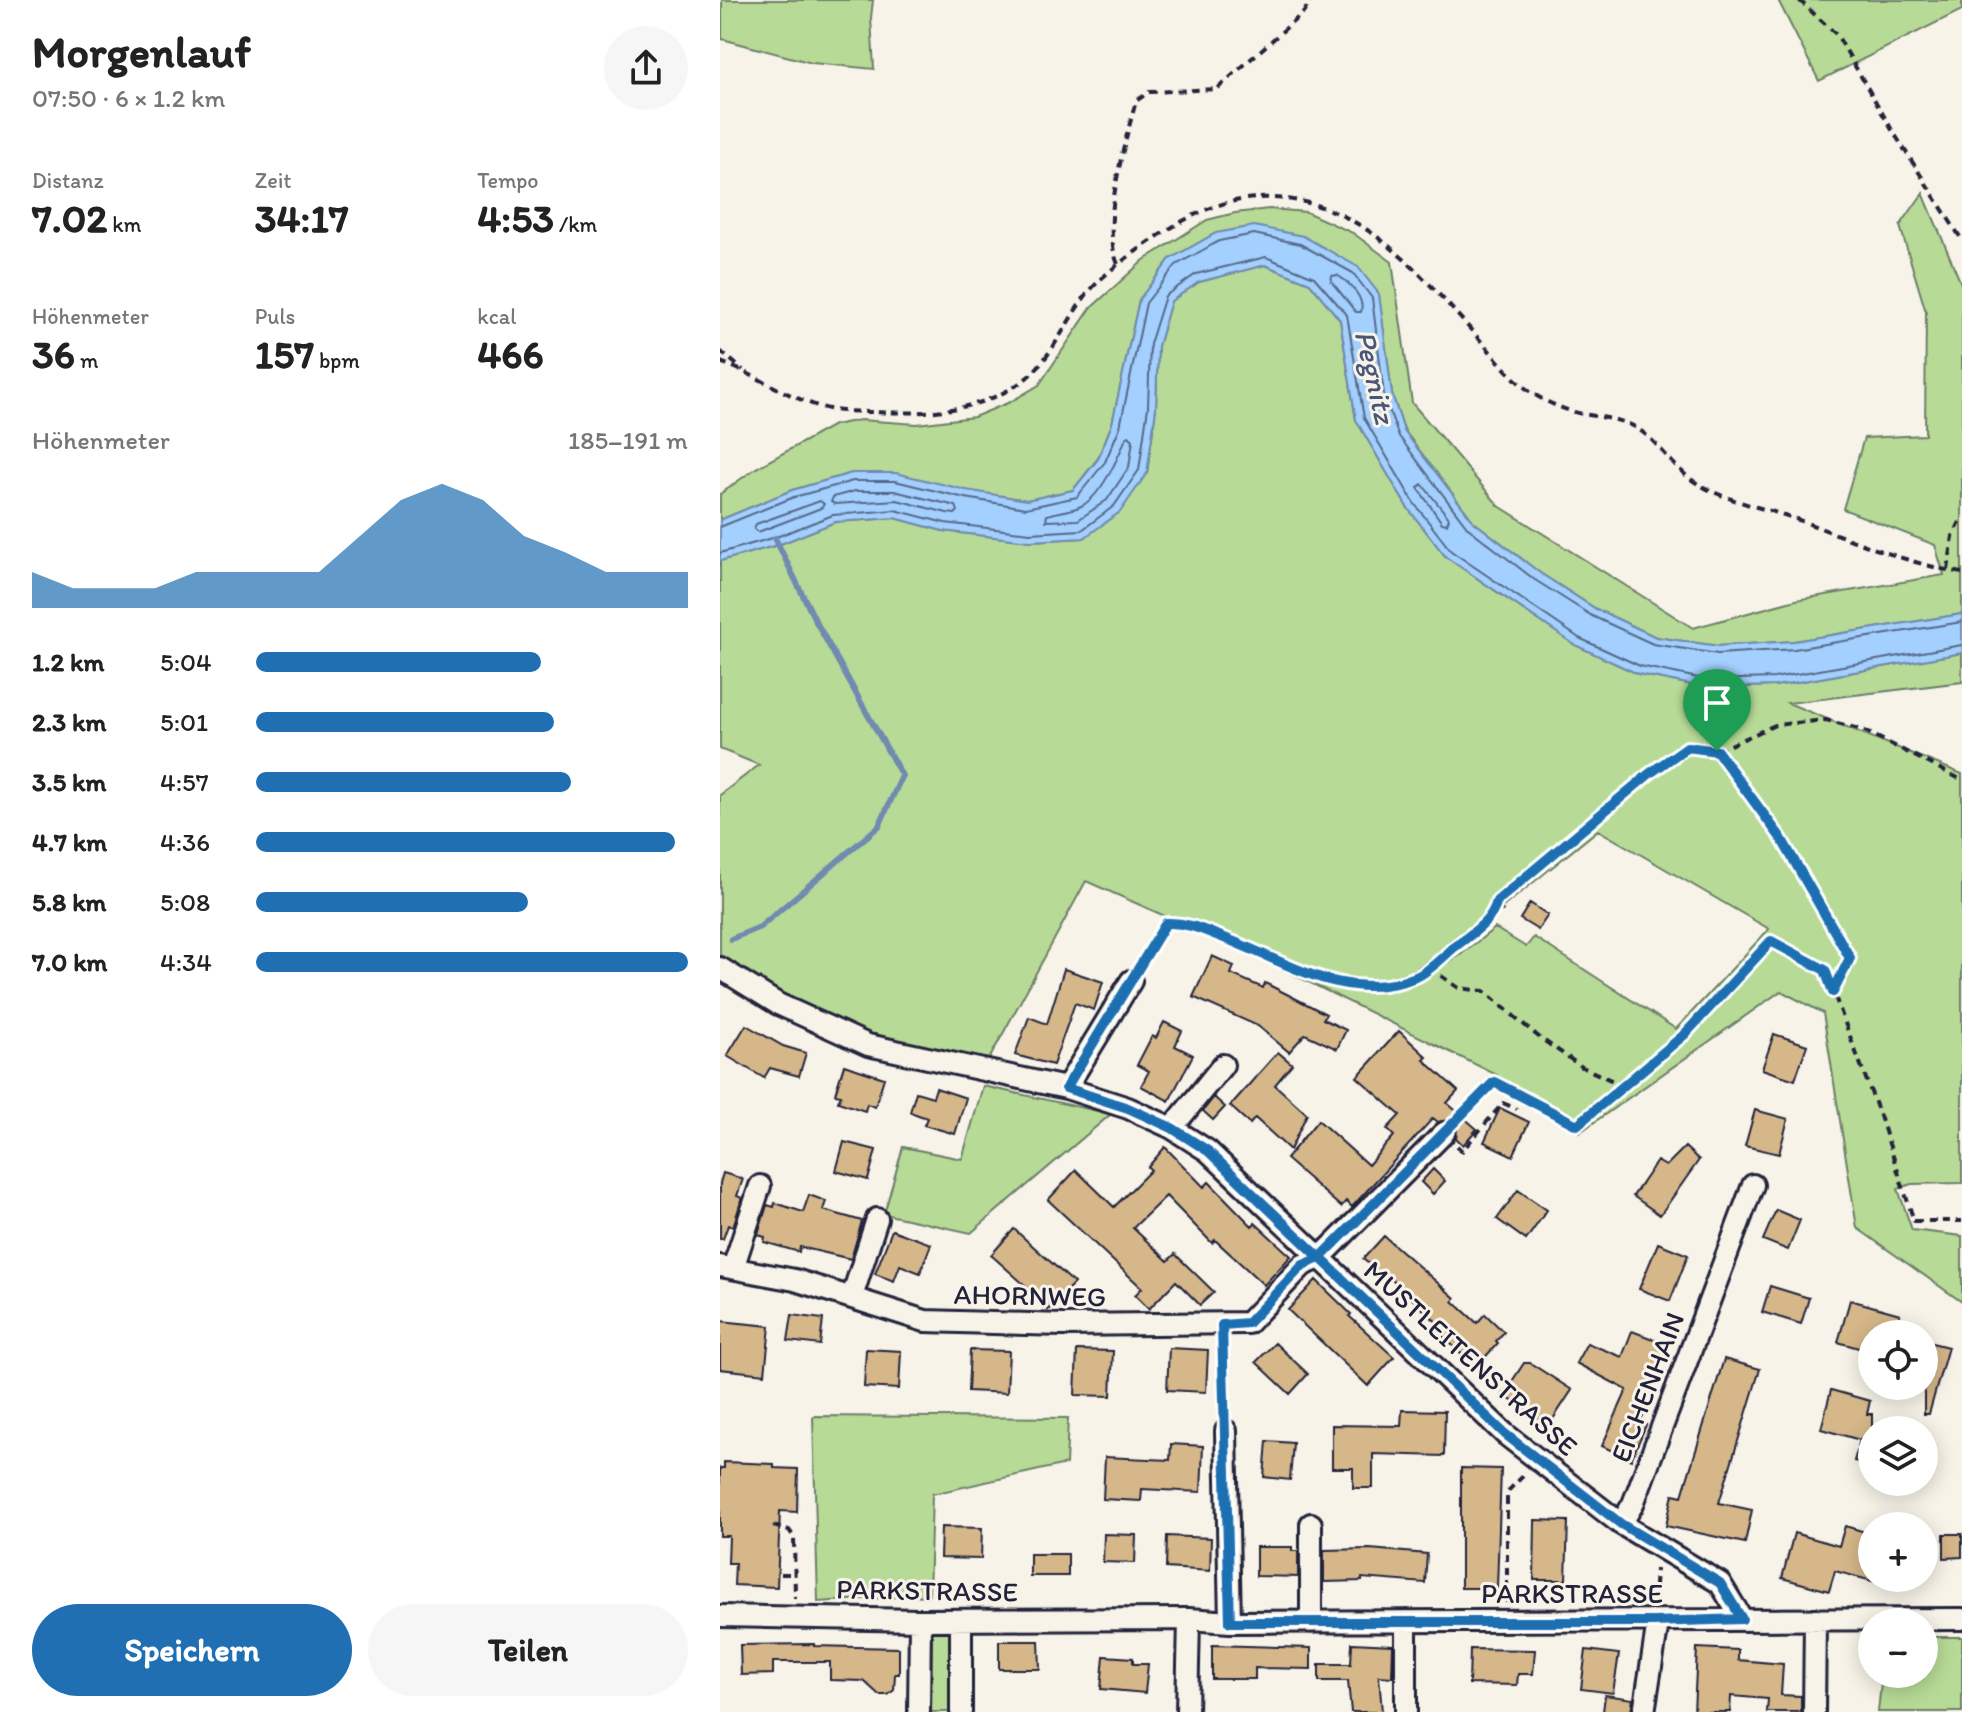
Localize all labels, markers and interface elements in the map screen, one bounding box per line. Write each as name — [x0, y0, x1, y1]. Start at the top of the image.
text: Morgenlauf — [32, 25, 251, 78]
button: share — [604, 26, 688, 110]
text: 07:50 · 6 × 1.2 km — [32, 82, 225, 114]
text: Distanz — [32, 167, 104, 194]
text: Zeit — [255, 167, 292, 194]
text: Tempo — [477, 167, 539, 194]
text: 7.02 — [32, 194, 107, 242]
text: 34:17 — [255, 194, 349, 242]
text: 4:53 — [477, 194, 554, 242]
text: km — [107, 211, 141, 238]
text: /km — [554, 211, 597, 238]
text: Höhenmeter — [32, 303, 149, 330]
text: Puls — [255, 303, 295, 330]
text: kcal — [477, 303, 516, 330]
water label: Pegnitz — [1347, 327, 1405, 429]
text: 36 — [32, 330, 75, 378]
text: 157 — [255, 330, 314, 378]
text: 466 — [477, 330, 544, 378]
text: m — [75, 347, 98, 374]
text: bpm — [314, 347, 360, 374]
text: Höhenmeter — [32, 424, 170, 456]
text: 185–191 m — [568, 424, 688, 456]
text: 1.2 km — [32, 646, 104, 678]
text: 5:04 — [160, 646, 212, 678]
pin — [1683, 669, 1751, 751]
icon: arrive — [1695, 681, 1739, 725]
text: 2.3 km — [32, 706, 106, 738]
text: 5:01 — [160, 706, 208, 738]
text: 3.5 km — [32, 766, 106, 798]
text: 4:57 — [160, 766, 209, 798]
text: 4.7 km — [32, 826, 107, 858]
text: 4:36 — [160, 826, 210, 858]
text: 5.8 km — [32, 886, 107, 918]
text: 5:08 — [160, 886, 210, 918]
text: 7.0 km — [32, 946, 108, 978]
text: 4:34 — [160, 946, 212, 978]
street label: MUSTLEITENSTRASSE — [1357, 1253, 1585, 1463]
street label: AHORNWEG — [953, 1277, 1107, 1313]
street label: EICHENHAIN — [1603, 1307, 1691, 1467]
map controls — [1858, 1320, 1938, 1688]
button: locate — [1858, 1320, 1938, 1400]
button: layers — [1858, 1416, 1938, 1496]
button: + — [1858, 1512, 1938, 1592]
street label: PARKSTRASSE — [836, 1571, 1018, 1609]
street label: PARKSTRASSE — [1481, 1576, 1663, 1610]
button: Speichern — [32, 1604, 352, 1696]
button: Teilen — [368, 1604, 688, 1696]
button: − — [1858, 1608, 1938, 1688]

